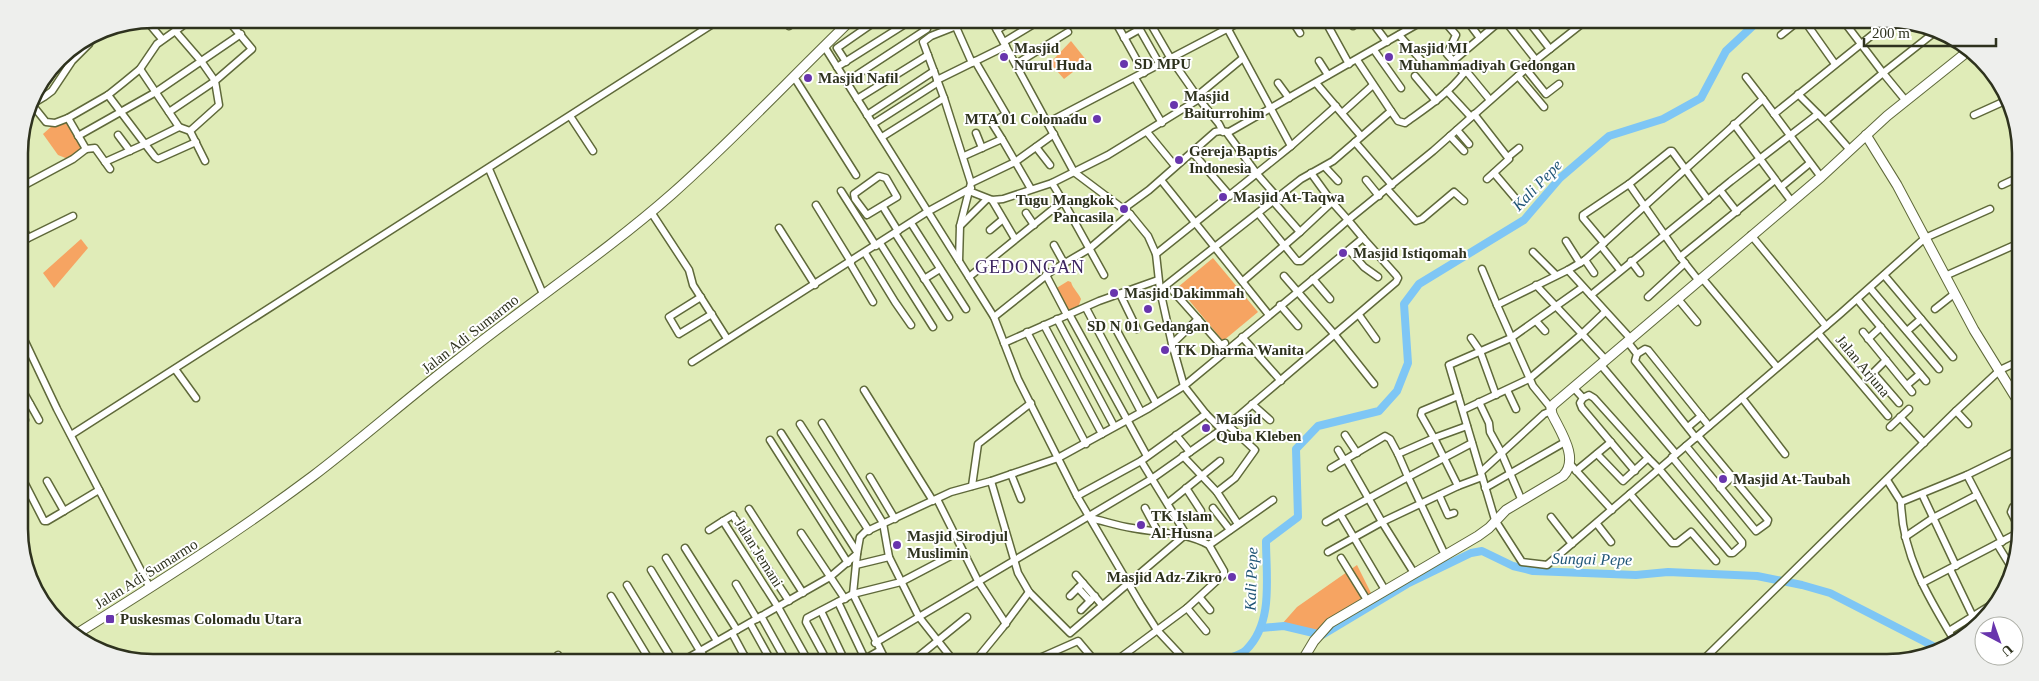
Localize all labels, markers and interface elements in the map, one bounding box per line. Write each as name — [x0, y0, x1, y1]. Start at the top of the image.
scale bar — [1864, 15, 1996, 47]
text: 200 m — [1872, 25, 1910, 41]
place label: Masjid Nurul Huda — [1014, 40, 1092, 73]
place label: Masjid MI Muhammadiyah Gedongan — [1399, 40, 1576, 73]
marker: Masjid Nurul Huda — [998, 51, 1010, 63]
marker: Masjid MI Muhammadiyah Gedongan — [1383, 51, 1395, 63]
place label: SD MPU — [1134, 56, 1191, 72]
marker: SD MPU — [1118, 58, 1130, 70]
place label: Masjid Nafil — [818, 70, 898, 86]
marker: Masjid Nafil — [802, 72, 814, 84]
place label: Masjid Baiturrohim — [1184, 88, 1265, 121]
marker: Masjid Baiturrohim — [1168, 99, 1180, 111]
place label: MTA 01 Colomadu — [965, 111, 1087, 127]
marker: MTA 01 Colomadu — [1091, 113, 1103, 125]
place label: Gereja Baptis Indonesia — [1189, 143, 1278, 176]
marker: Gereja Baptis Indonesia — [1173, 154, 1185, 166]
water label: Kali Pepe — [1508, 156, 1566, 215]
place label: Masjid At-Taqwa — [1233, 189, 1345, 205]
marker: Masjid At-Taqwa — [1217, 191, 1229, 203]
place label: Tugu Mangkok Pancasila — [1016, 192, 1115, 225]
marker: Tugu Mangkok Pancasila — [1118, 203, 1130, 215]
place label: Masjid Istiqomah — [1353, 245, 1467, 261]
marker: Masjid Istiqomah — [1337, 247, 1349, 259]
district label: GEDONGAN — [975, 257, 1085, 277]
place label: Masjid Dakimmah — [1124, 285, 1245, 301]
marker: Masjid Dakimmah — [1108, 287, 1120, 299]
street label: Jalan Adi Sumarmo — [418, 291, 522, 377]
marker: SD N 01 Gedangan — [1142, 303, 1154, 315]
place label: SD N 01 Gedangan — [1087, 318, 1210, 334]
street label: Jalan Arjuna — [1833, 332, 1894, 400]
place label: TK Dharma Wanita — [1175, 342, 1304, 358]
marker: TK Dharma Wanita — [1159, 344, 1171, 356]
place label: Masjid Quba Kleben — [1216, 411, 1302, 444]
marker: Masjid Quba Kleben — [1200, 422, 1212, 434]
place label: Masjid At-Taubah — [1733, 471, 1851, 487]
marker: Masjid At-Taubah — [1717, 473, 1729, 485]
place label: TK Islam Al-Husna — [1151, 508, 1213, 541]
street label: Jalan Jemani — [732, 516, 786, 590]
marker: TK Islam Al-Husna — [1135, 519, 1147, 531]
place label: Masjid Sirodjul Muslimin — [907, 528, 1008, 561]
street label: Jalan Adi Sumarmo — [92, 536, 200, 612]
marker: Masjid Sirodjul Muslimin — [891, 539, 903, 551]
water label: Kali Pepe — [1241, 547, 1262, 612]
water label: Sungai Pepe — [1552, 550, 1632, 569]
place label: Masjid Adz-Zikro — [1107, 569, 1222, 585]
marker: Masjid Adz-Zikro — [1226, 571, 1238, 583]
place label: Puskesmas Colomadu Utara — [120, 611, 302, 627]
marker: Puskesmas Colomadu Utara — [104, 613, 116, 625]
north arrow — [1974, 616, 2024, 666]
text: U — [1998, 641, 2016, 659]

